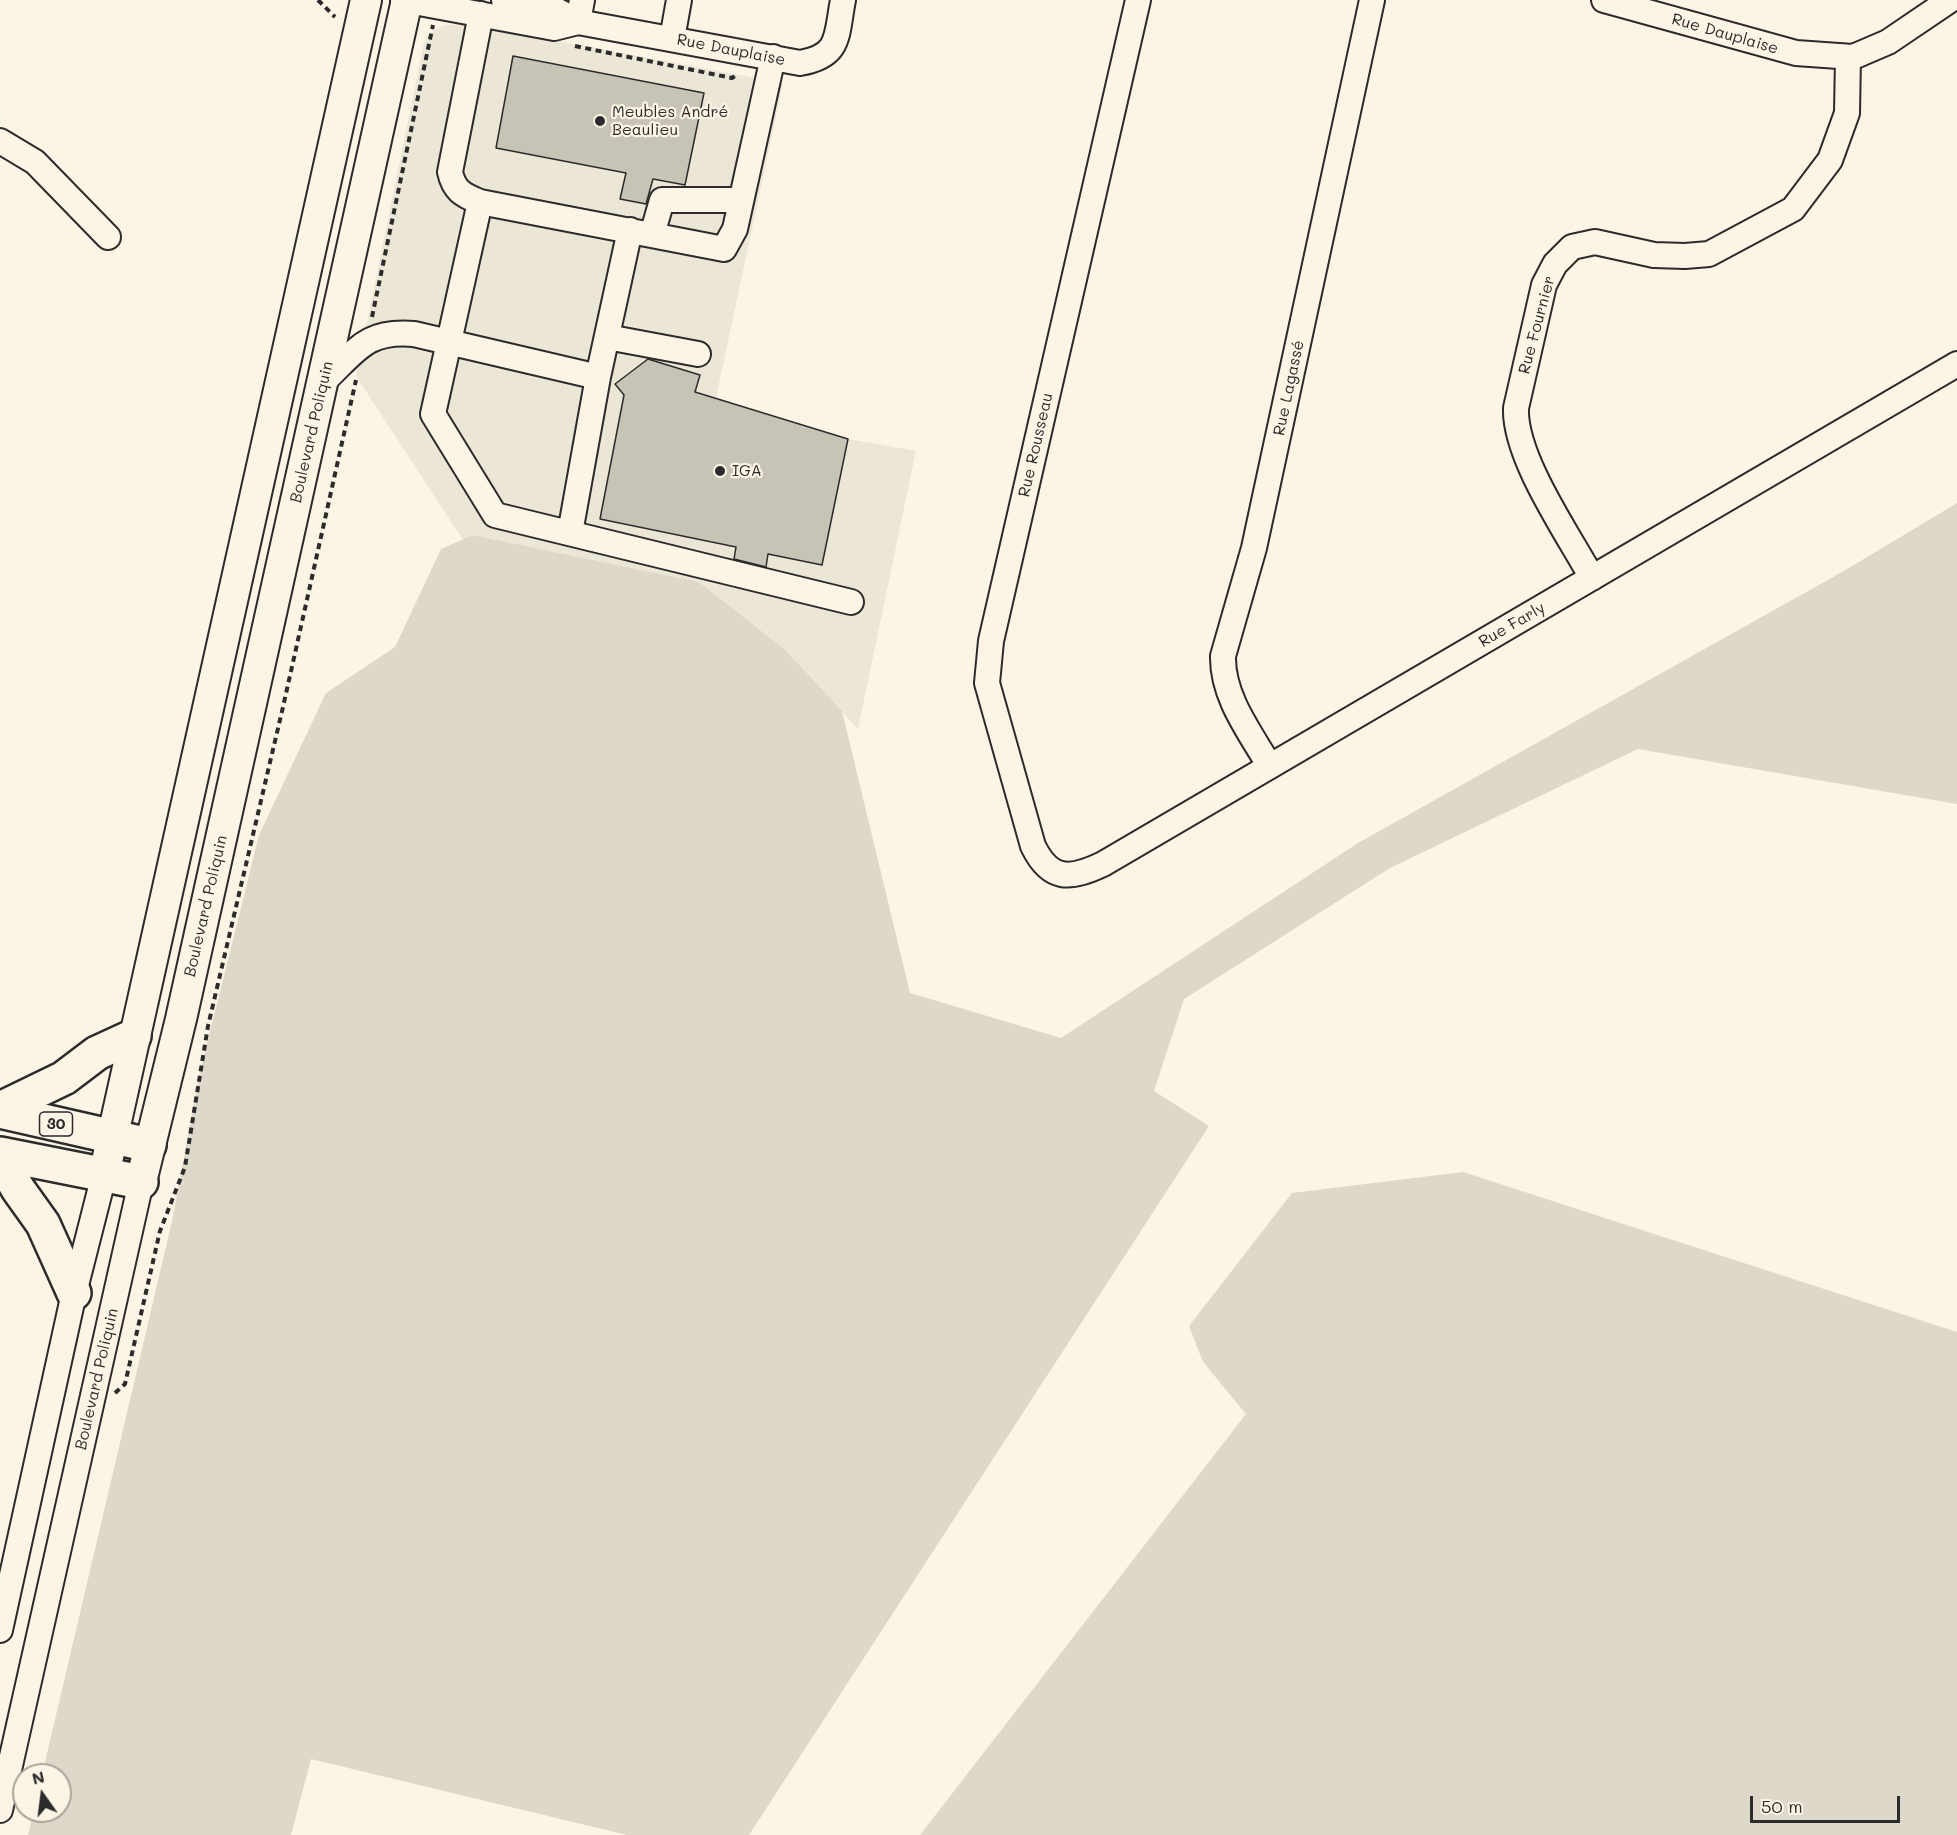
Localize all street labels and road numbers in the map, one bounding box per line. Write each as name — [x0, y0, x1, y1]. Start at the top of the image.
street label: Rue Dauplaise — [1669, 10, 1781, 58]
street label: Rue Dauplaise — [675, 30, 787, 70]
street label: Rue Fournier — [1515, 274, 1559, 376]
street label: Rue Lagassé — [1270, 339, 1308, 437]
street label: Boulevard Poliquin — [286, 359, 338, 505]
street label: Rue Rousseau — [1015, 391, 1057, 499]
street label: Rue Farly — [1475, 598, 1549, 652]
street label: Boulevard Poliquin — [180, 833, 232, 979]
road number: 30 — [40, 1112, 72, 1136]
street label: Boulevard Poliquin — [71, 1306, 123, 1452]

